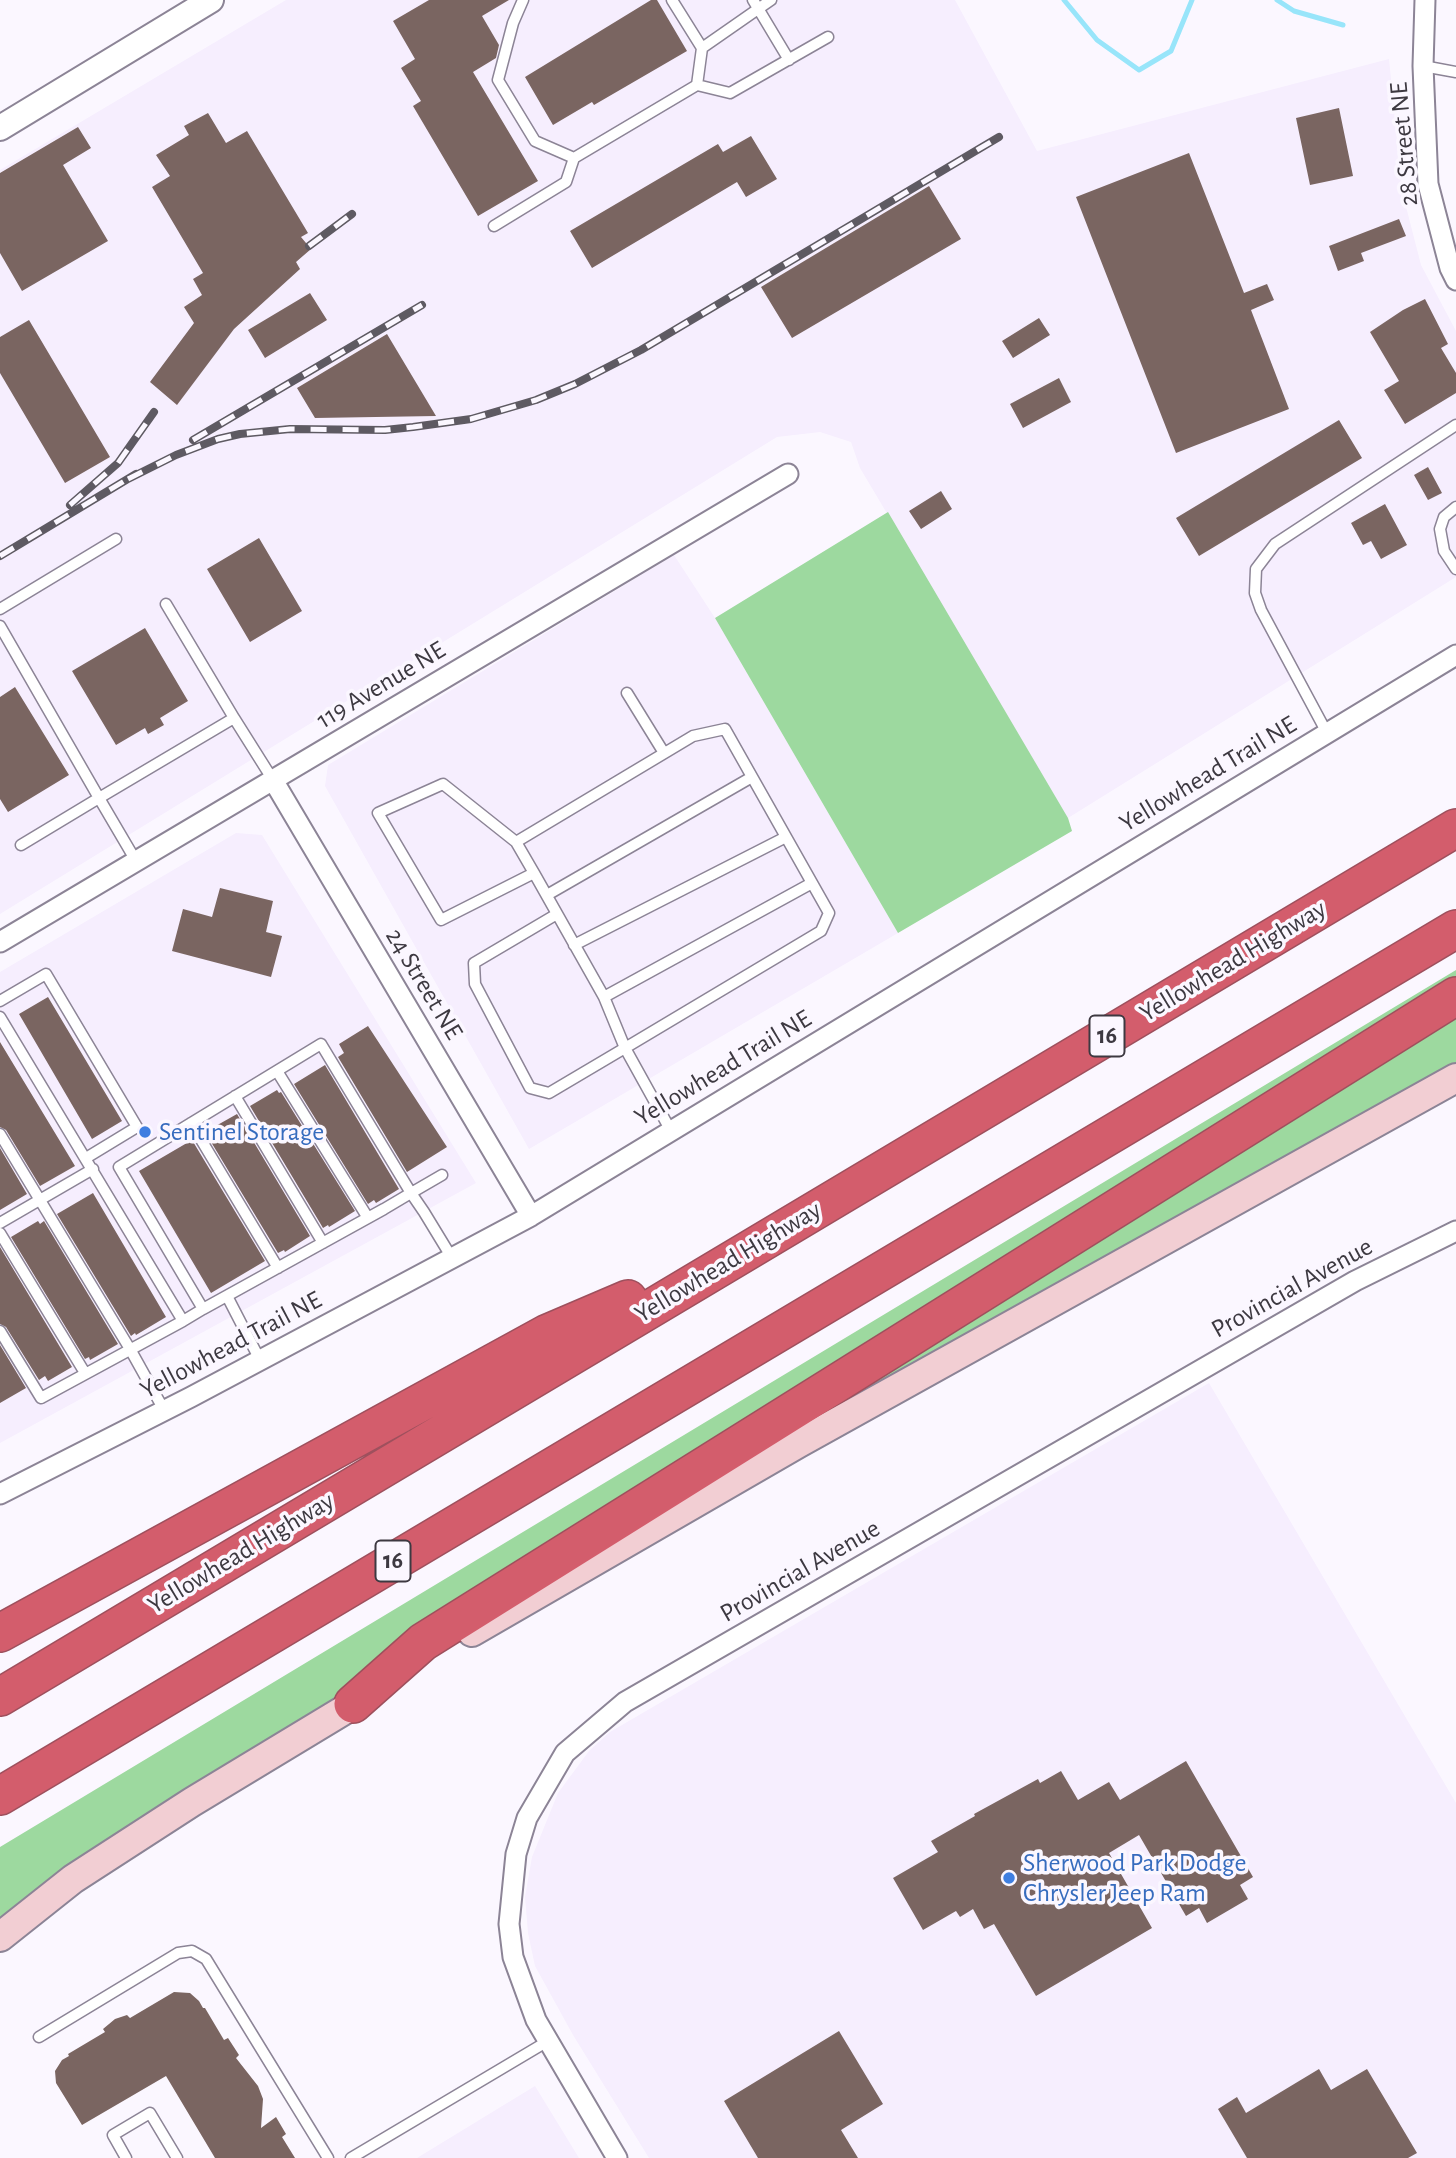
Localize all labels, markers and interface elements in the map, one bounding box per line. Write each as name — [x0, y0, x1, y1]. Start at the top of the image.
street label: 28 Street NE — [1383, 81, 1425, 207]
street label: 119 Avenue NE — [311, 634, 451, 736]
street label: Yellowhead Trail NE — [1114, 709, 1302, 839]
street label: Yellowhead Highway — [1134, 893, 1332, 1029]
street label: 24 Street NE — [379, 923, 469, 1045]
street label: Yellowhead Trail NE — [629, 1003, 817, 1133]
road number: 16 — [1090, 1016, 1124, 1056]
place label: Sentinel Storage — [159, 1116, 324, 1148]
marker: Sentinel Storage — [137, 1124, 153, 1140]
street label: Yellowhead Highway — [629, 1194, 827, 1330]
street label: Provincial Avenue — [1206, 1231, 1378, 1345]
street label: Yellowhead Trail NE — [135, 1284, 327, 1406]
street label: Yellowhead Highway — [142, 1485, 340, 1621]
street label: Provincial Avenue — [714, 1513, 886, 1629]
road number: 16 — [376, 1540, 410, 1582]
place label: Sherwood Park Dodge Chrysler Jeep Ram — [1023, 1847, 1247, 1909]
marker: Sherwood Park Dodge Chrysler Jeep Ram — [1001, 1870, 1017, 1886]

